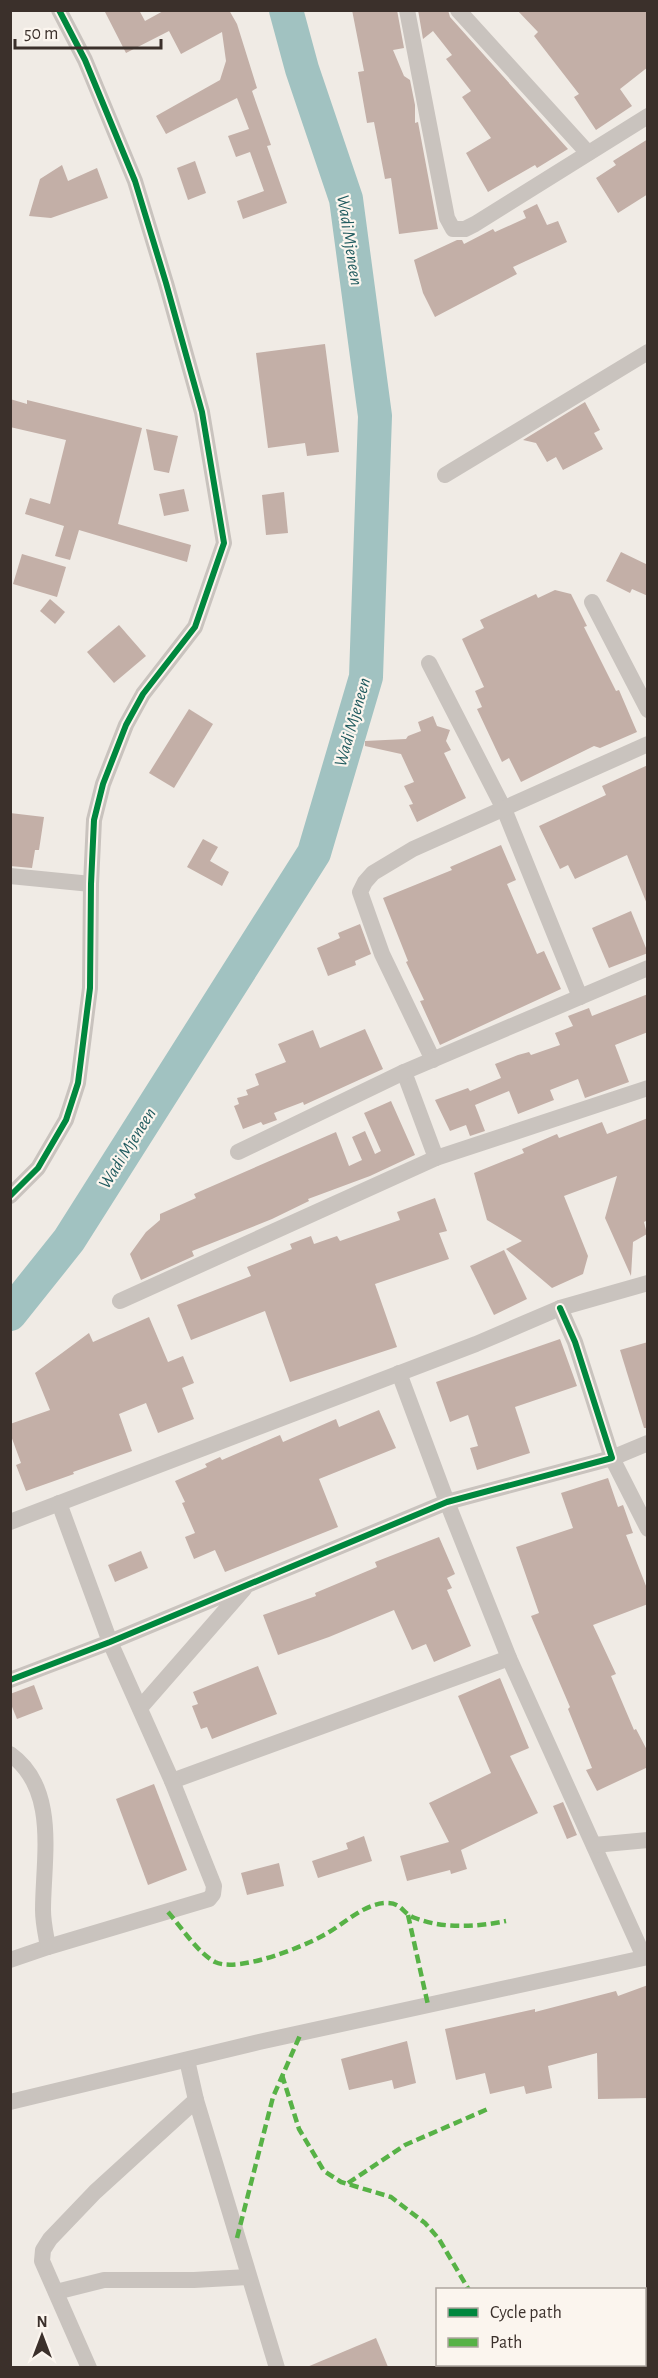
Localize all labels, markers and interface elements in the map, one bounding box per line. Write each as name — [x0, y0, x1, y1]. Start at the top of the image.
scale bar — [15, 12, 160, 50]
text: 50 m — [24, 25, 58, 43]
water label: Wadi Mjeneen — [333, 193, 365, 287]
water label: Wadi Mjeneen — [332, 676, 374, 769]
water label: Wadi Mjeneen — [96, 1105, 160, 1192]
legend — [436, 2288, 646, 2366]
text: Cycle path — [490, 2304, 562, 2322]
north arrow — [12, 2306, 72, 2366]
text: N — [36, 2314, 48, 2330]
text: Path — [490, 2334, 522, 2352]

